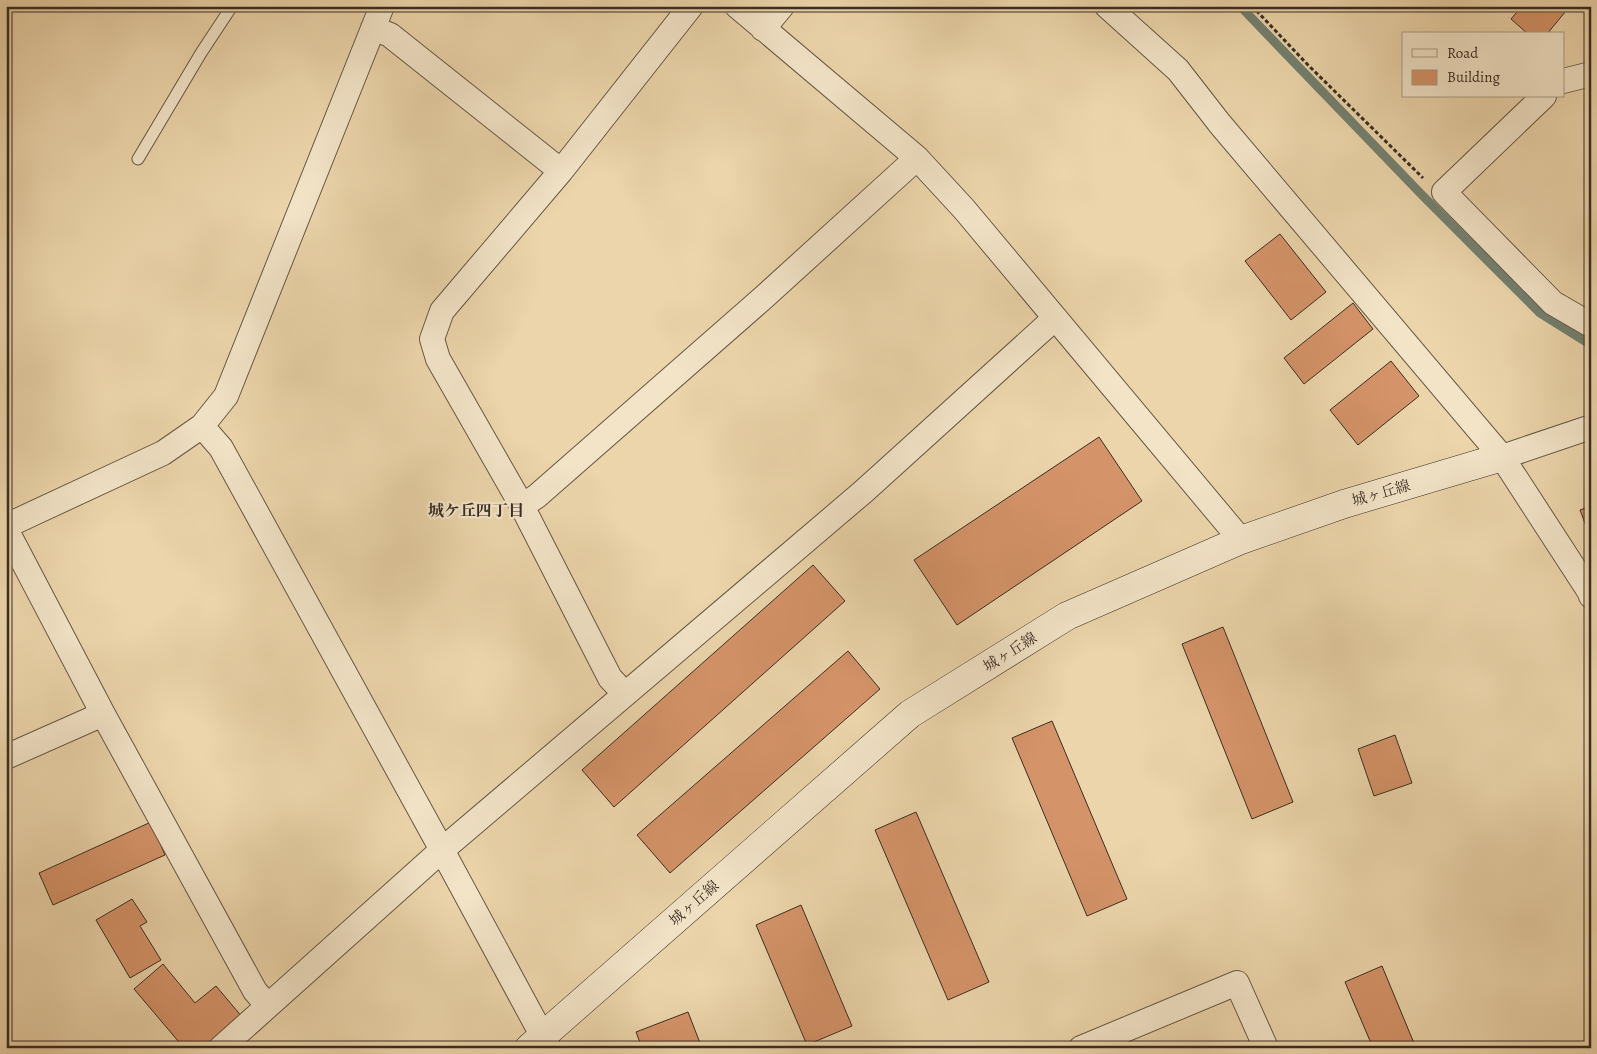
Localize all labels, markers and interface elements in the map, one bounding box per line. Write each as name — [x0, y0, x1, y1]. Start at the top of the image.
legend — [1402, 32, 1564, 98]
text: Road — [1447, 43, 1479, 63]
text: Building — [1447, 67, 1500, 87]
street label: 城ヶ丘線 — [1349, 475, 1413, 511]
district label: 城ケ丘四丁目 — [428, 500, 524, 522]
street label: 城ヶ丘線 — [979, 628, 1041, 676]
street label: 城ヶ丘線 — [665, 876, 723, 930]

